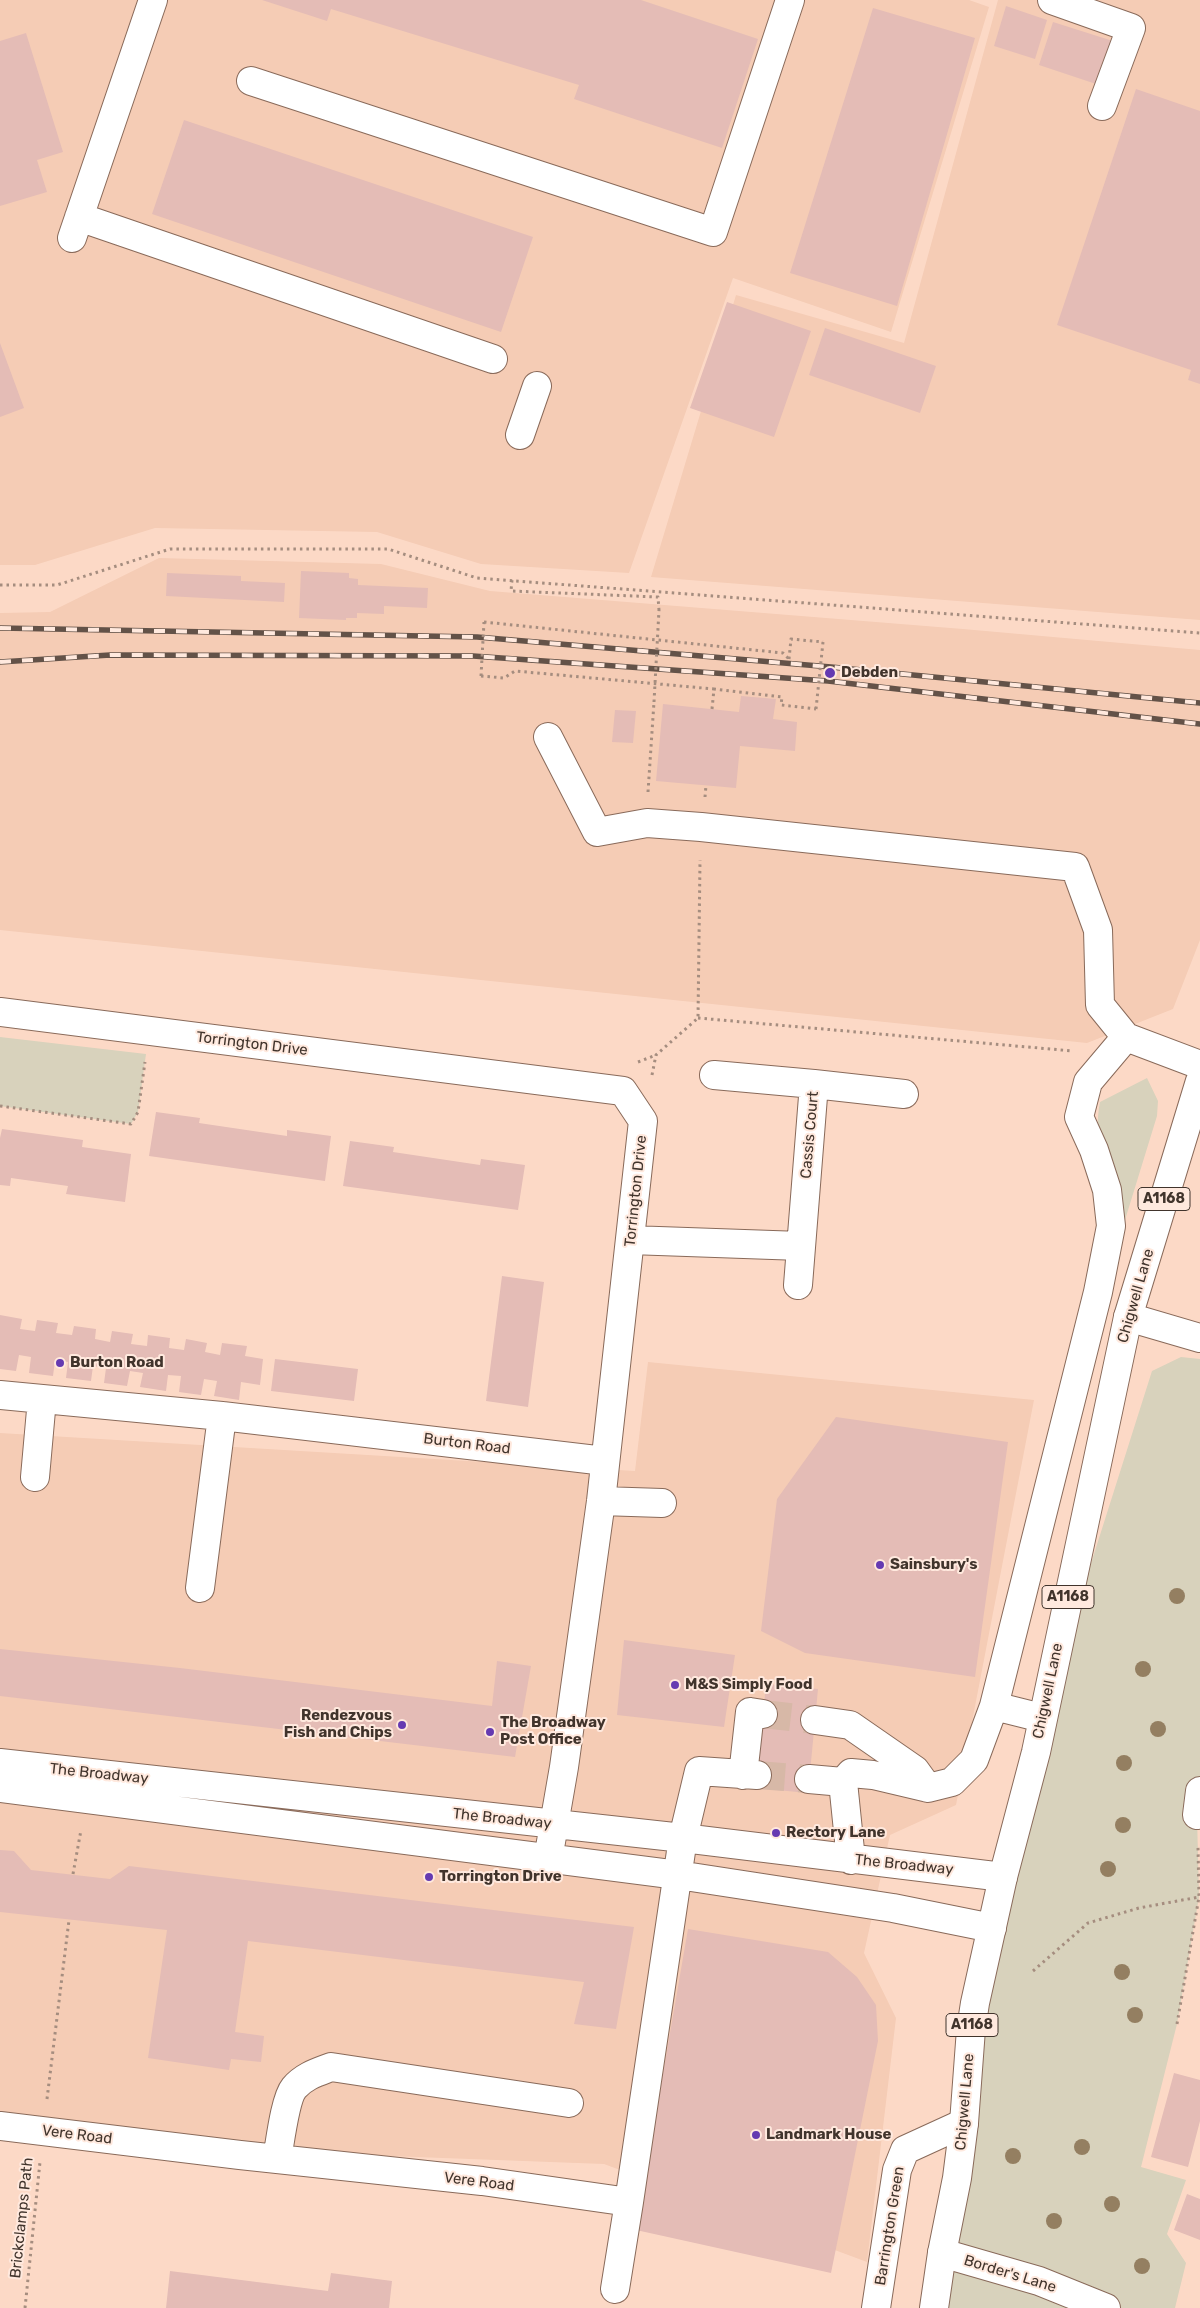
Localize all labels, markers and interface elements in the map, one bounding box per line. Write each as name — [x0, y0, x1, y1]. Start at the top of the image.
place label: Debden — [841, 664, 898, 682]
marker: Debden — [823, 666, 837, 680]
street label: Torrington Drive — [195, 1028, 309, 1060]
street label: Cassis Court — [797, 1091, 823, 1179]
street label: Torrington Drive — [621, 1134, 651, 1248]
road number: A1168 — [1138, 1188, 1190, 1210]
street label: Chigwell Lane — [1114, 1247, 1158, 1345]
place label: Burton Road — [70, 1354, 164, 1372]
marker: Burton Road — [54, 1357, 66, 1369]
street label: Burton Road — [422, 1430, 512, 1458]
place label: Sainsbury's — [890, 1556, 978, 1574]
marker: Sainsbury's — [874, 1559, 886, 1571]
road number: A1168 — [1042, 1585, 1094, 1608]
street label: Chigwell Lane — [1029, 1642, 1067, 1740]
place label: M&S Simply Food — [685, 1676, 812, 1694]
marker: M&S Simply Food — [669, 1679, 681, 1691]
place label: Rendezvous Fish and Chips — [284, 1707, 392, 1742]
place label: The Broadway Post Office — [500, 1714, 606, 1749]
marker: Rendezvous Fish and Chips — [396, 1719, 408, 1731]
marker: The Broadway Post Office — [484, 1726, 496, 1738]
street label: The Broadway — [49, 1760, 149, 1788]
street label: The Broadway — [452, 1805, 552, 1833]
place label: Rectory Lane — [786, 1824, 886, 1842]
marker: Rectory Lane — [770, 1827, 782, 1839]
street label: The Broadway — [854, 1851, 954, 1879]
place label: Torrington Drive — [439, 1868, 562, 1886]
marker: Torrington Drive — [423, 1871, 435, 1883]
road number: A1168 — [946, 2014, 998, 2036]
street label: Chigwell Lane — [952, 2053, 978, 2151]
street label: Vere Road — [41, 2122, 113, 2148]
place label: Landmark House — [766, 2126, 891, 2144]
marker: Landmark House — [750, 2129, 762, 2141]
street label: Brickclamps Path — [7, 2157, 37, 2279]
street label: Barrington Green — [872, 2165, 908, 2287]
street label: Vere Road — [443, 2169, 515, 2195]
street label: Border's Lane — [962, 2251, 1058, 2297]

